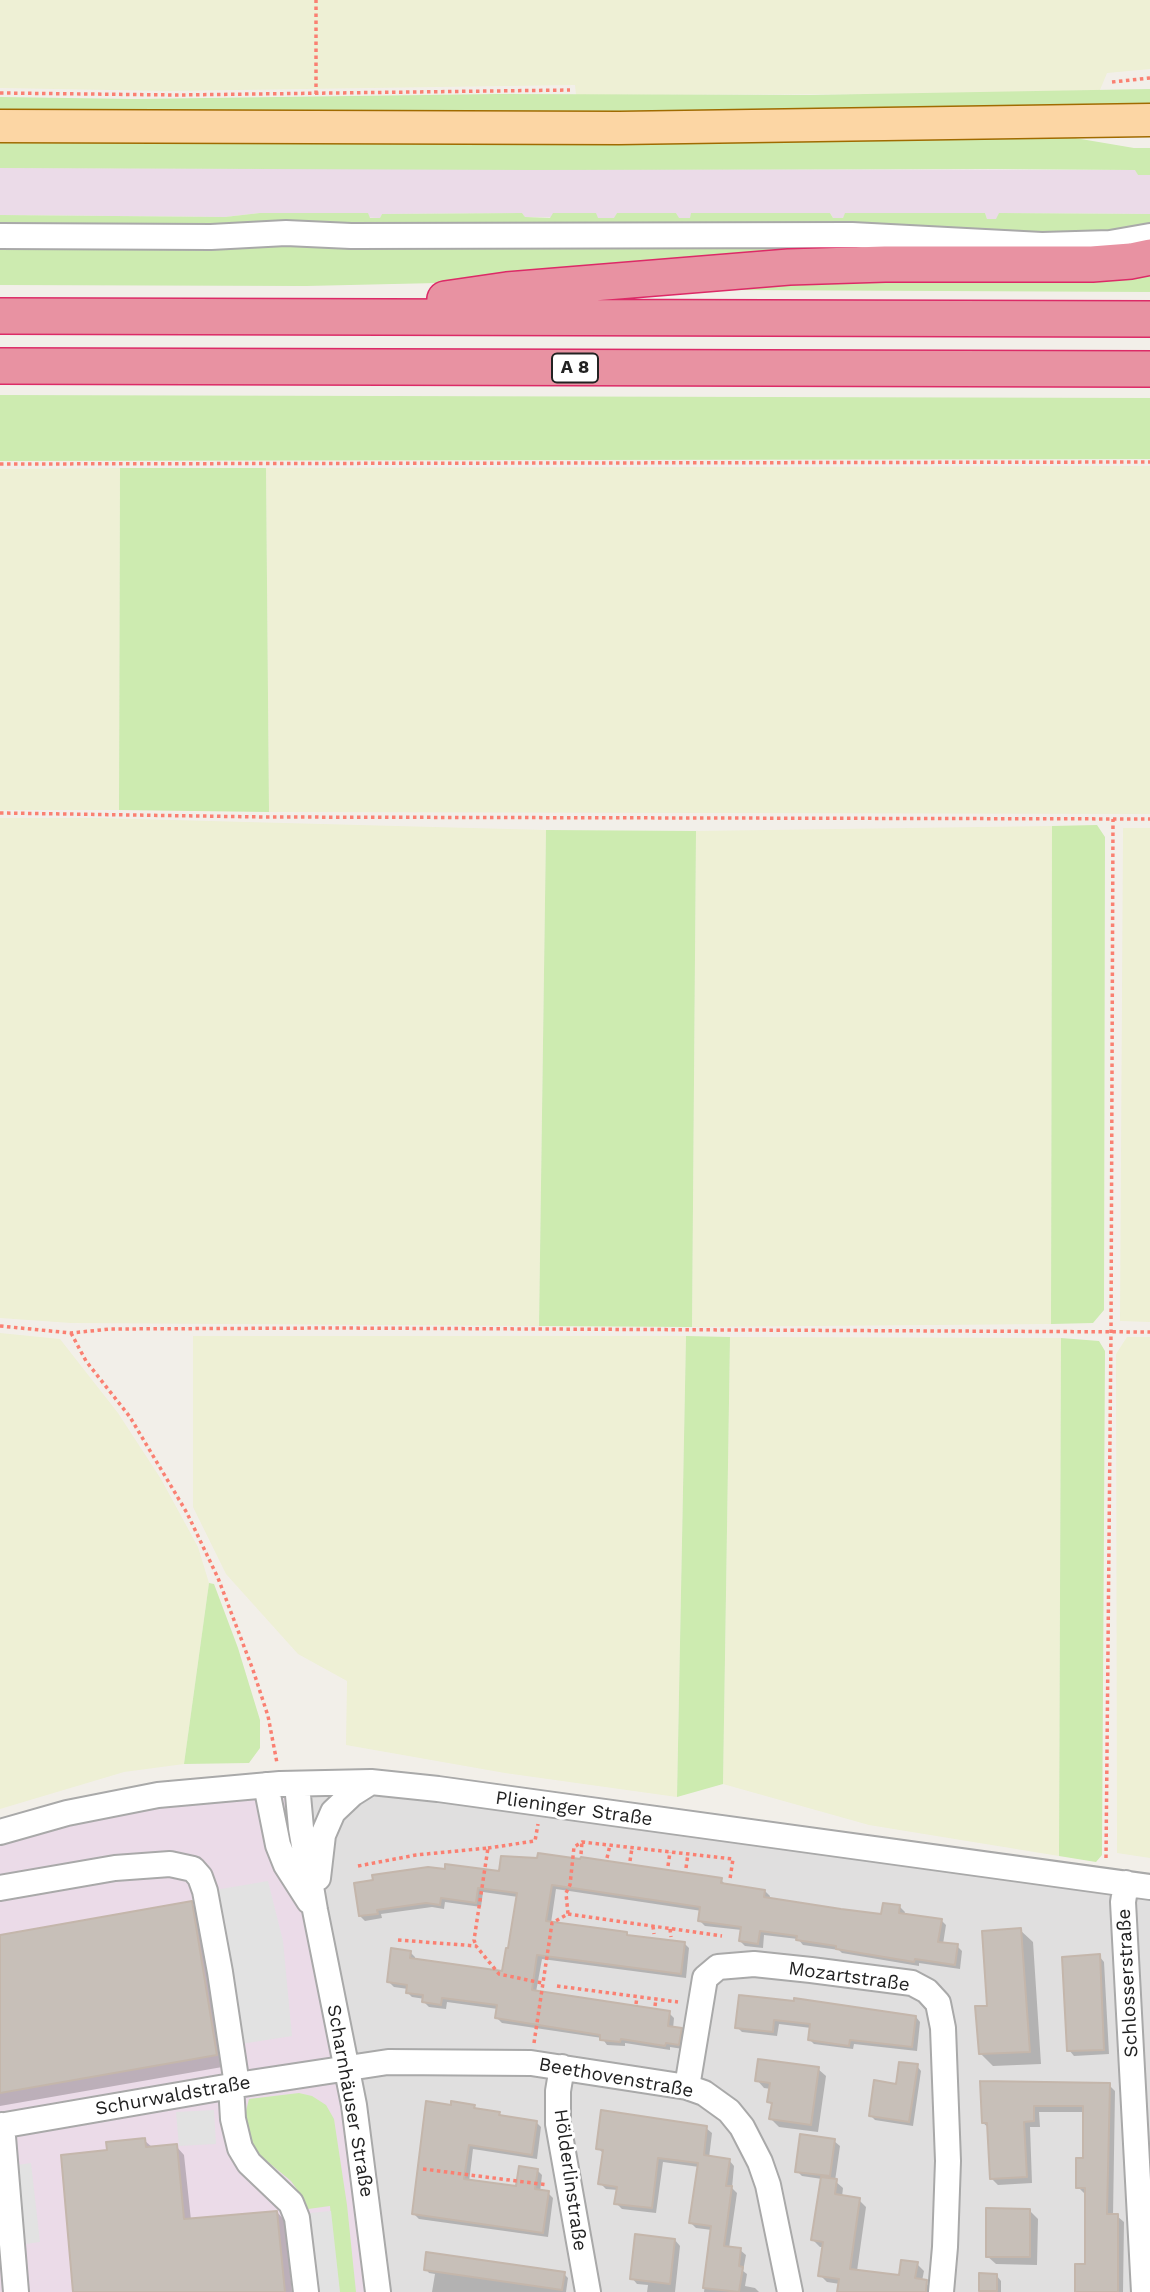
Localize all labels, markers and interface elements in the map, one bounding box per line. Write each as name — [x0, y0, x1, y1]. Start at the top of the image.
road number: A 8 — [552, 354, 598, 382]
street label: Plieninger Straße — [494, 1787, 654, 1831]
street label: Schlosserstraße — [1113, 1908, 1143, 2058]
street label: Mozartstraße — [787, 1957, 911, 1997]
street label: Scharnhäuser Straße — [322, 2003, 378, 2199]
street label: Beethovenstraße — [537, 2053, 695, 2103]
street label: Schurwaldstraße — [94, 2071, 252, 2121]
street label: Hölderlinstraße — [549, 2108, 591, 2252]

